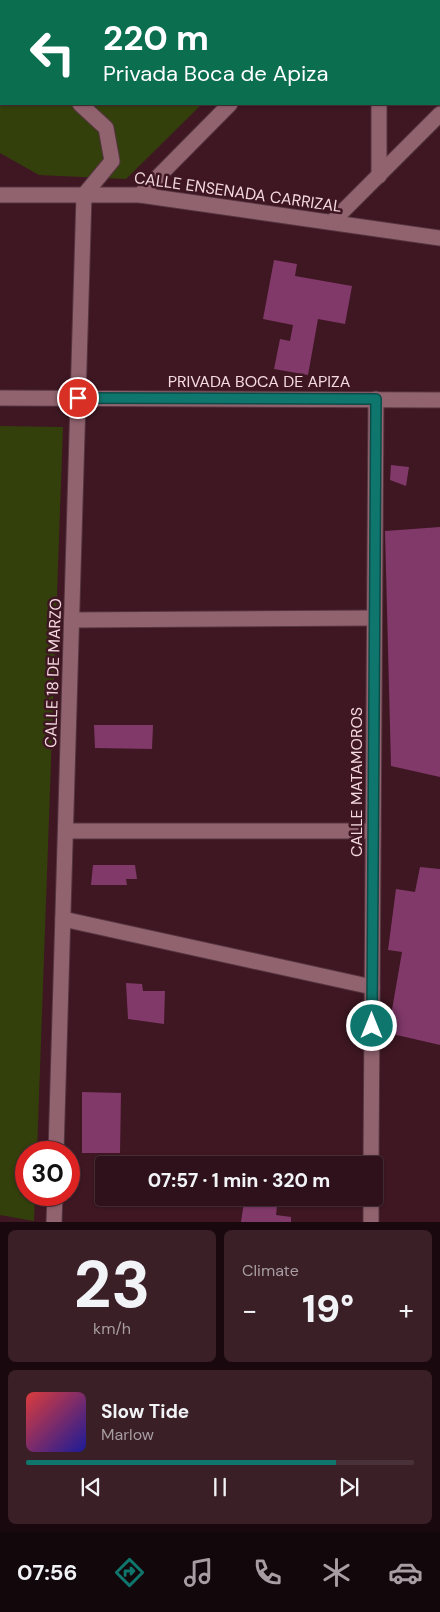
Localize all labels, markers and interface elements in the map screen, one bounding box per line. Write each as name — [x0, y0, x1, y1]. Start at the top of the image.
text: 220 m — [103, 15, 209, 61]
icon: left — [20, 20, 85, 85]
text: Privada Boca de Apiza — [103, 59, 328, 88]
street label: CALLE ENSENADA CARRIZAL — [133, 167, 343, 217]
street label: PRIVADA BOCA DE APIZA — [168, 371, 351, 392]
pin — [57, 377, 99, 419]
icon: arrive — [64, 384, 92, 412]
street label: CALLE 18 DE MARZO — [40, 598, 66, 748]
street label: CALLE MATAMOROS — [346, 707, 367, 857]
position arrow — [345, 999, 397, 1051]
speed limit sign: 30 — [15, 1141, 80, 1206]
text: 07:57 · 1 min · 320 m — [148, 1168, 330, 1193]
text: 23 — [74, 1243, 150, 1327]
text: Climate — [242, 1260, 299, 1281]
text: 19° — [302, 1284, 354, 1334]
text: − — [242, 1292, 257, 1329]
text: + — [399, 1292, 414, 1329]
text: km/h — [93, 1318, 131, 1339]
text: Slow Tide — [101, 1399, 189, 1424]
text: Marlow — [101, 1424, 154, 1445]
icon: previous — [77, 1473, 105, 1501]
icon: pause — [206, 1473, 234, 1501]
icon: next — [335, 1473, 363, 1501]
icon: directions — [112, 1555, 147, 1590]
icon: music — [181, 1555, 216, 1590]
icon: phone — [250, 1555, 285, 1590]
icon: climate — [319, 1555, 354, 1590]
icon: car — [388, 1555, 423, 1590]
text: 07:56 — [17, 1558, 77, 1587]

